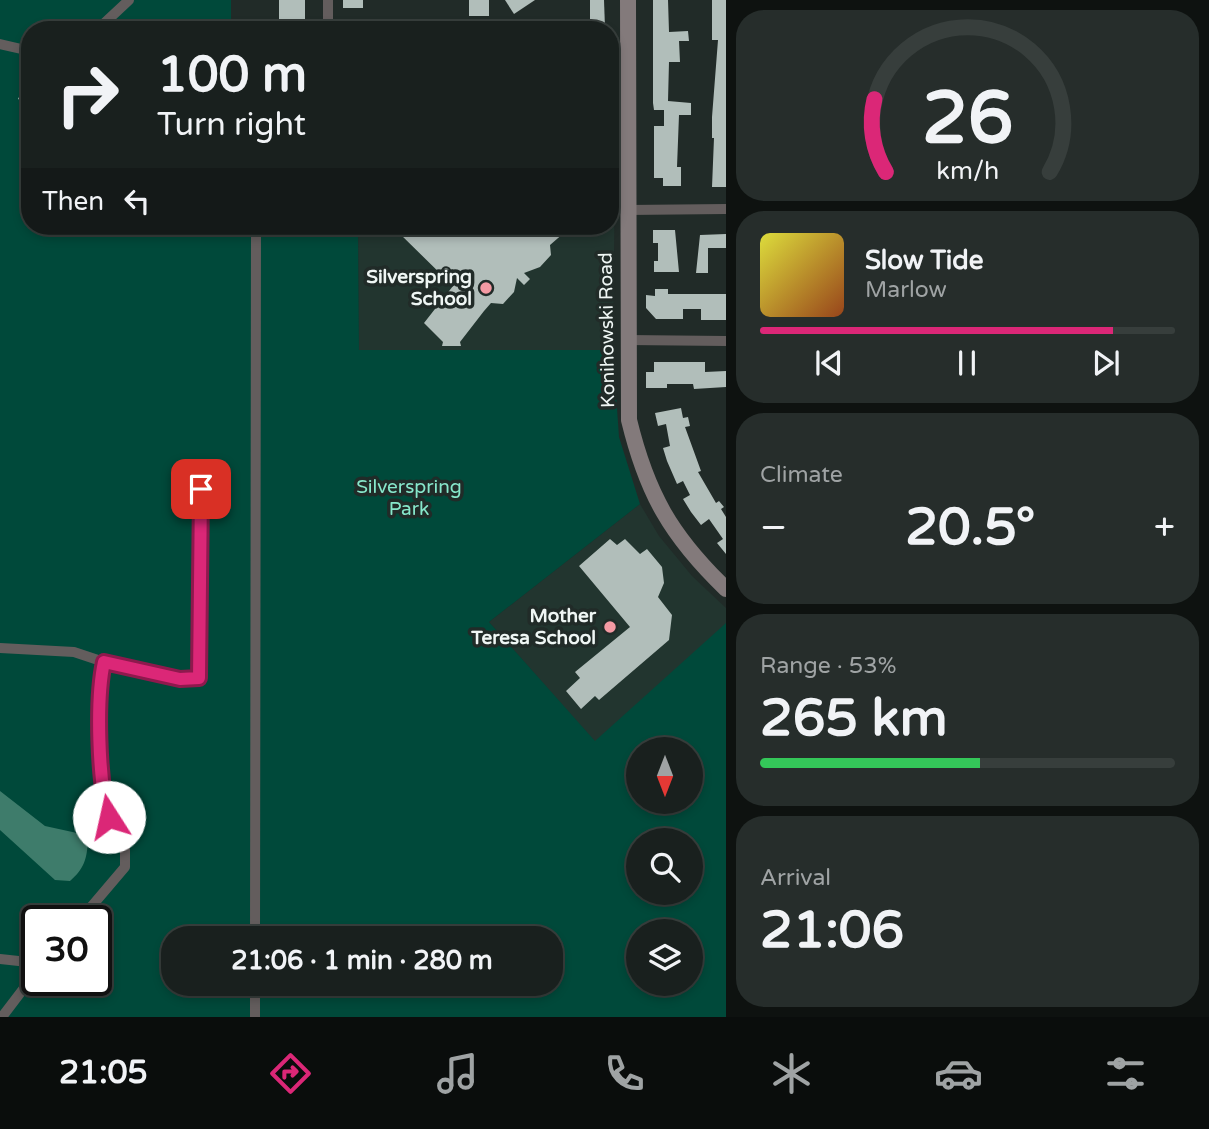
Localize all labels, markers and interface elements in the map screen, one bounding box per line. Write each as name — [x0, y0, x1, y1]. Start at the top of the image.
text: 100 m — [157, 46, 307, 105]
icon: right — [42, 49, 133, 140]
text: 26 — [922, 75, 1013, 163]
text: Turn right — [157, 106, 306, 144]
text: km/h — [936, 156, 999, 186]
icon: left — [118, 182, 156, 220]
text: Then — [42, 186, 104, 217]
text: Slow Tide — [865, 245, 983, 276]
street label: Konihowski Road — [595, 252, 619, 408]
place label: Silverspring School — [366, 266, 472, 310]
text: Marlow — [865, 276, 947, 304]
marker: Silverspring School — [478, 280, 494, 296]
icon: previous — [810, 344, 848, 382]
icon: pause — [948, 344, 986, 382]
icon: next — [1087, 344, 1125, 382]
pin — [171, 459, 231, 519]
text: Climate — [760, 461, 843, 489]
icon: arrive — [182, 470, 220, 508]
park label: Silverspring Park — [356, 476, 462, 520]
text: 20.5° — [905, 496, 1035, 559]
text: − — [760, 505, 787, 551]
text: + — [1154, 505, 1175, 551]
place label: Mother Teresa School — [470, 605, 597, 649]
marker: Mother Teresa School — [602, 619, 618, 635]
text: Range · 53% — [760, 652, 896, 680]
text: 265 km — [760, 687, 948, 750]
north arrow — [626, 737, 704, 814]
map controls — [626, 737, 703, 996]
position arrow — [72, 780, 146, 854]
button: search — [626, 828, 703, 905]
text: Arrival — [760, 864, 831, 892]
text: 21:06 — [760, 899, 904, 962]
speed limit sign: 30 — [21, 905, 112, 996]
button: layers — [626, 919, 703, 996]
text: 21:06 · 1 min · 280 m — [231, 945, 493, 976]
icon: directions — [266, 1049, 315, 1098]
icon: music — [433, 1049, 482, 1098]
icon: phone — [600, 1049, 649, 1098]
icon: climate — [767, 1049, 816, 1098]
icon: car — [934, 1049, 983, 1098]
icon: filters — [1101, 1049, 1150, 1098]
text: 21:05 — [59, 1054, 148, 1092]

